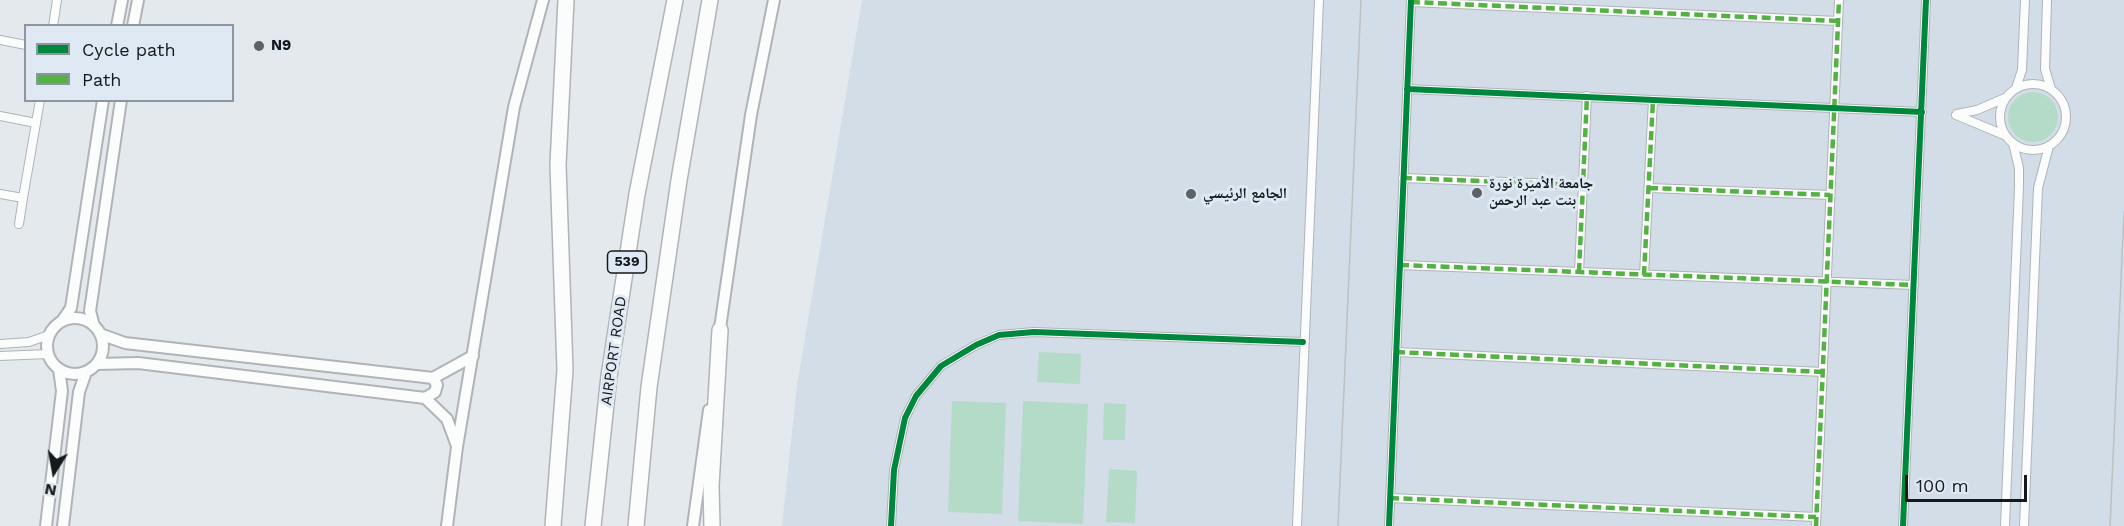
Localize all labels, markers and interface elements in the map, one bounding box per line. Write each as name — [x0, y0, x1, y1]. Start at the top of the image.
legend — [24, 24, 234, 102]
place label: N9 — [271, 37, 291, 55]
text: Cycle path — [82, 39, 176, 60]
marker: N9 — [252, 39, 266, 53]
text: Path — [82, 69, 122, 90]
place label: جامعة الأميرة نورة بنت عبد الرحمن — [1489, 175, 1593, 210]
place label: الجامع الرئيسي — [1203, 185, 1287, 203]
marker: جامعة الأميرة نورة بنت عبد الرحمن — [1470, 186, 1484, 200]
marker: الجامع الرئيسي — [1184, 187, 1198, 201]
road number: 539 — [608, 251, 646, 273]
street label: AIRPORT ROAD — [597, 295, 631, 407]
north arrow — [24, 442, 84, 502]
scale bar — [1908, 463, 2030, 501]
text: 100 m — [1916, 475, 1969, 496]
text: N — [43, 480, 58, 501]

